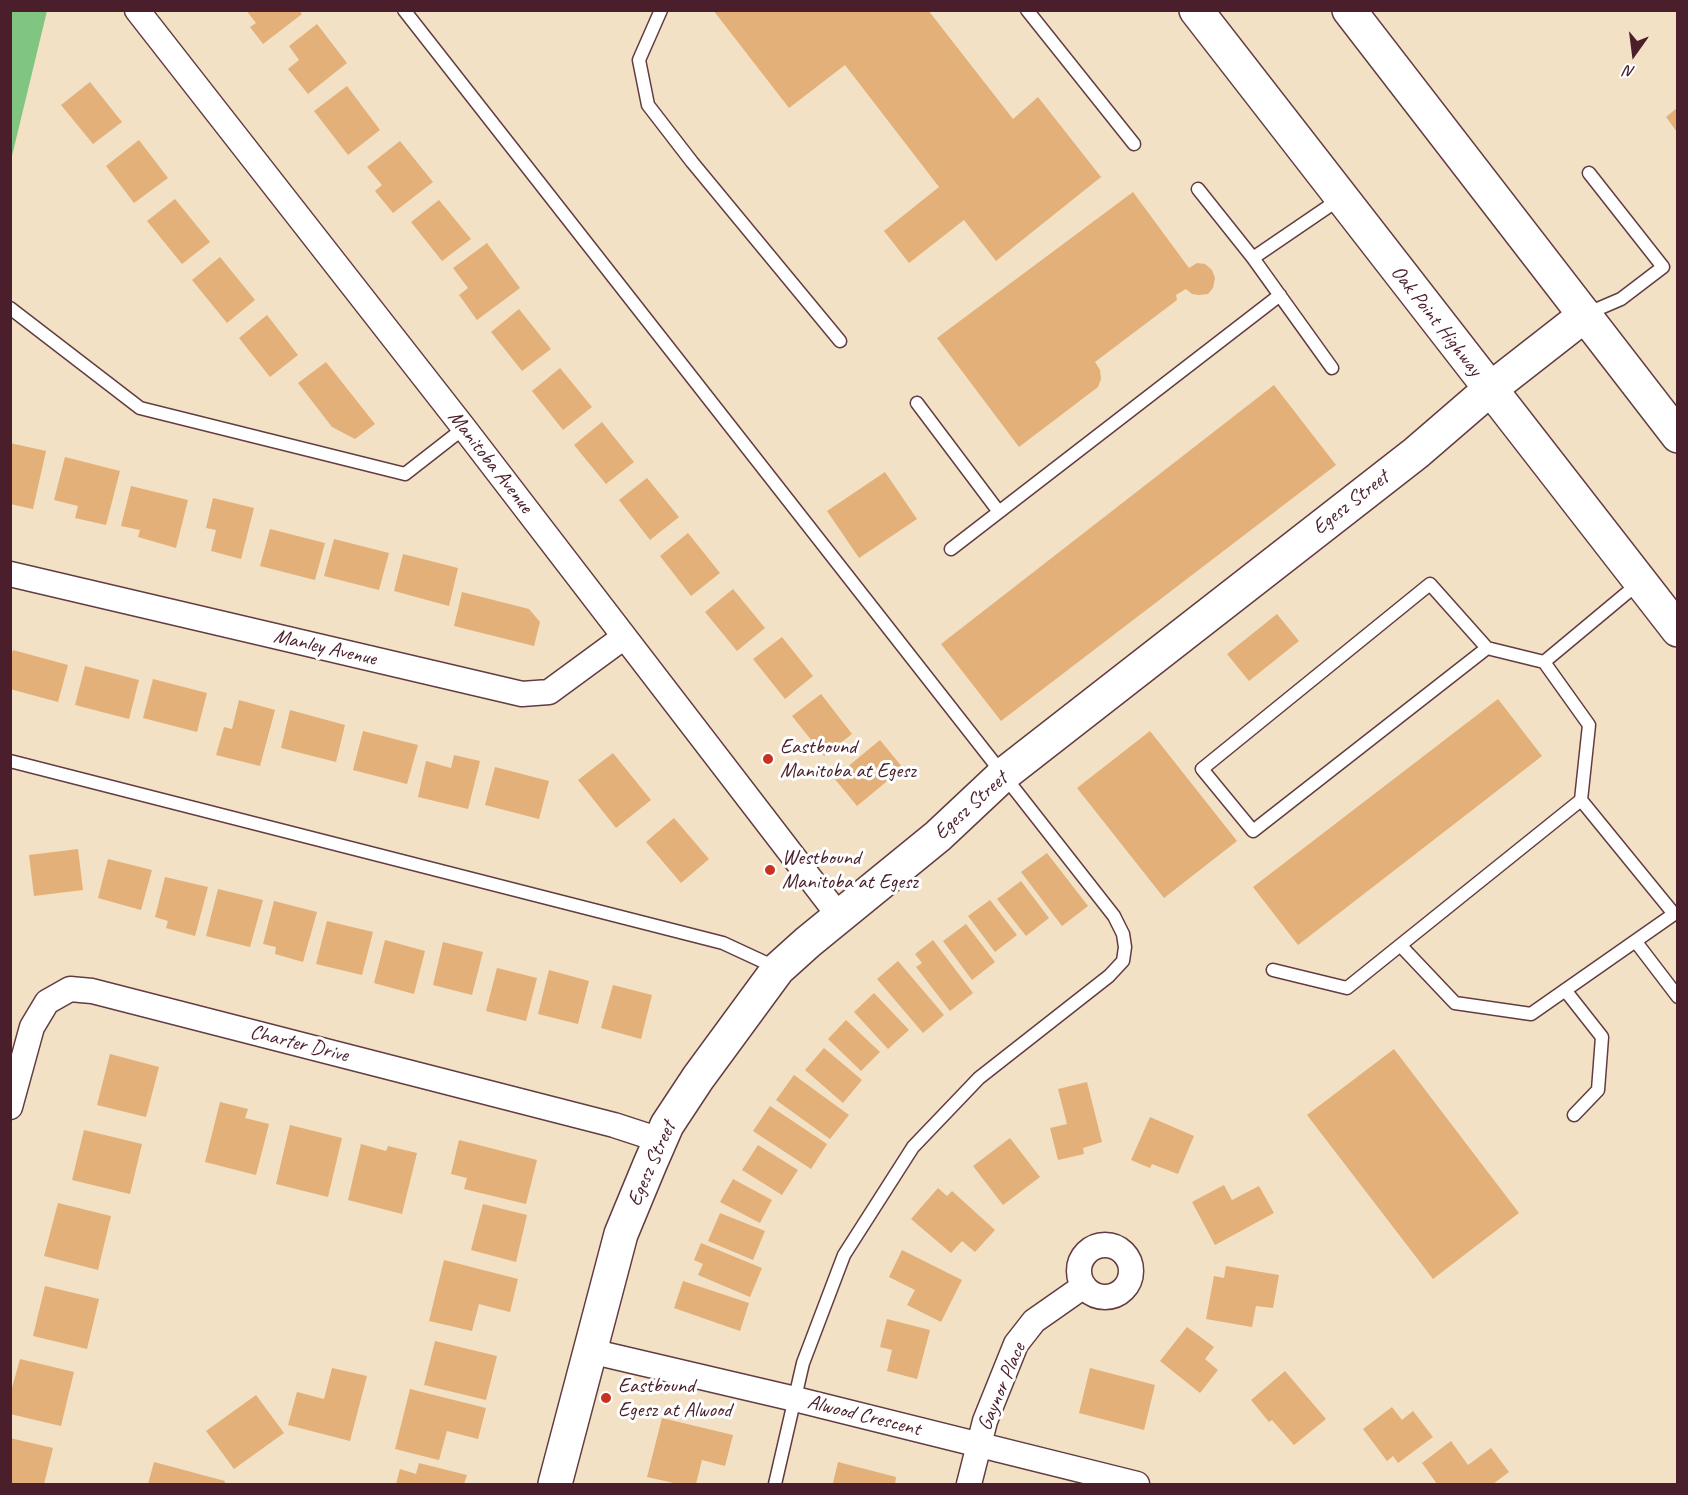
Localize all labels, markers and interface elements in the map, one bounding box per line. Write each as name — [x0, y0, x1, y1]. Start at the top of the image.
north arrow — [1604, 24, 1664, 84]
text: N — [1622, 61, 1637, 82]
street label: Oak Point Highway — [1385, 261, 1487, 381]
street label: Manitoba Avenue — [442, 406, 538, 518]
street label: Egesz Street — [1308, 465, 1394, 541]
street label: Manley Avenue — [271, 624, 379, 672]
place label: Eastbound Manitoba at Egesz — [780, 734, 916, 784]
marker: Eastbound Manitoba at Egesz — [761, 752, 775, 766]
street label: Egesz Street — [929, 767, 1013, 845]
place label: Westbound Manitoba at Egesz — [782, 845, 918, 895]
marker: Westbound Manitoba at Egesz — [763, 863, 777, 877]
street label: Charter Drive — [247, 1020, 351, 1068]
street label: Egesz Street — [622, 1118, 682, 1210]
street label: Gaynor Place — [972, 1339, 1032, 1435]
place label: Eastbound Egesz at Alwood — [618, 1373, 731, 1423]
street label: Alwood Crescent — [805, 1390, 923, 1442]
marker: Eastbound Egesz at Alwood — [599, 1391, 613, 1405]

